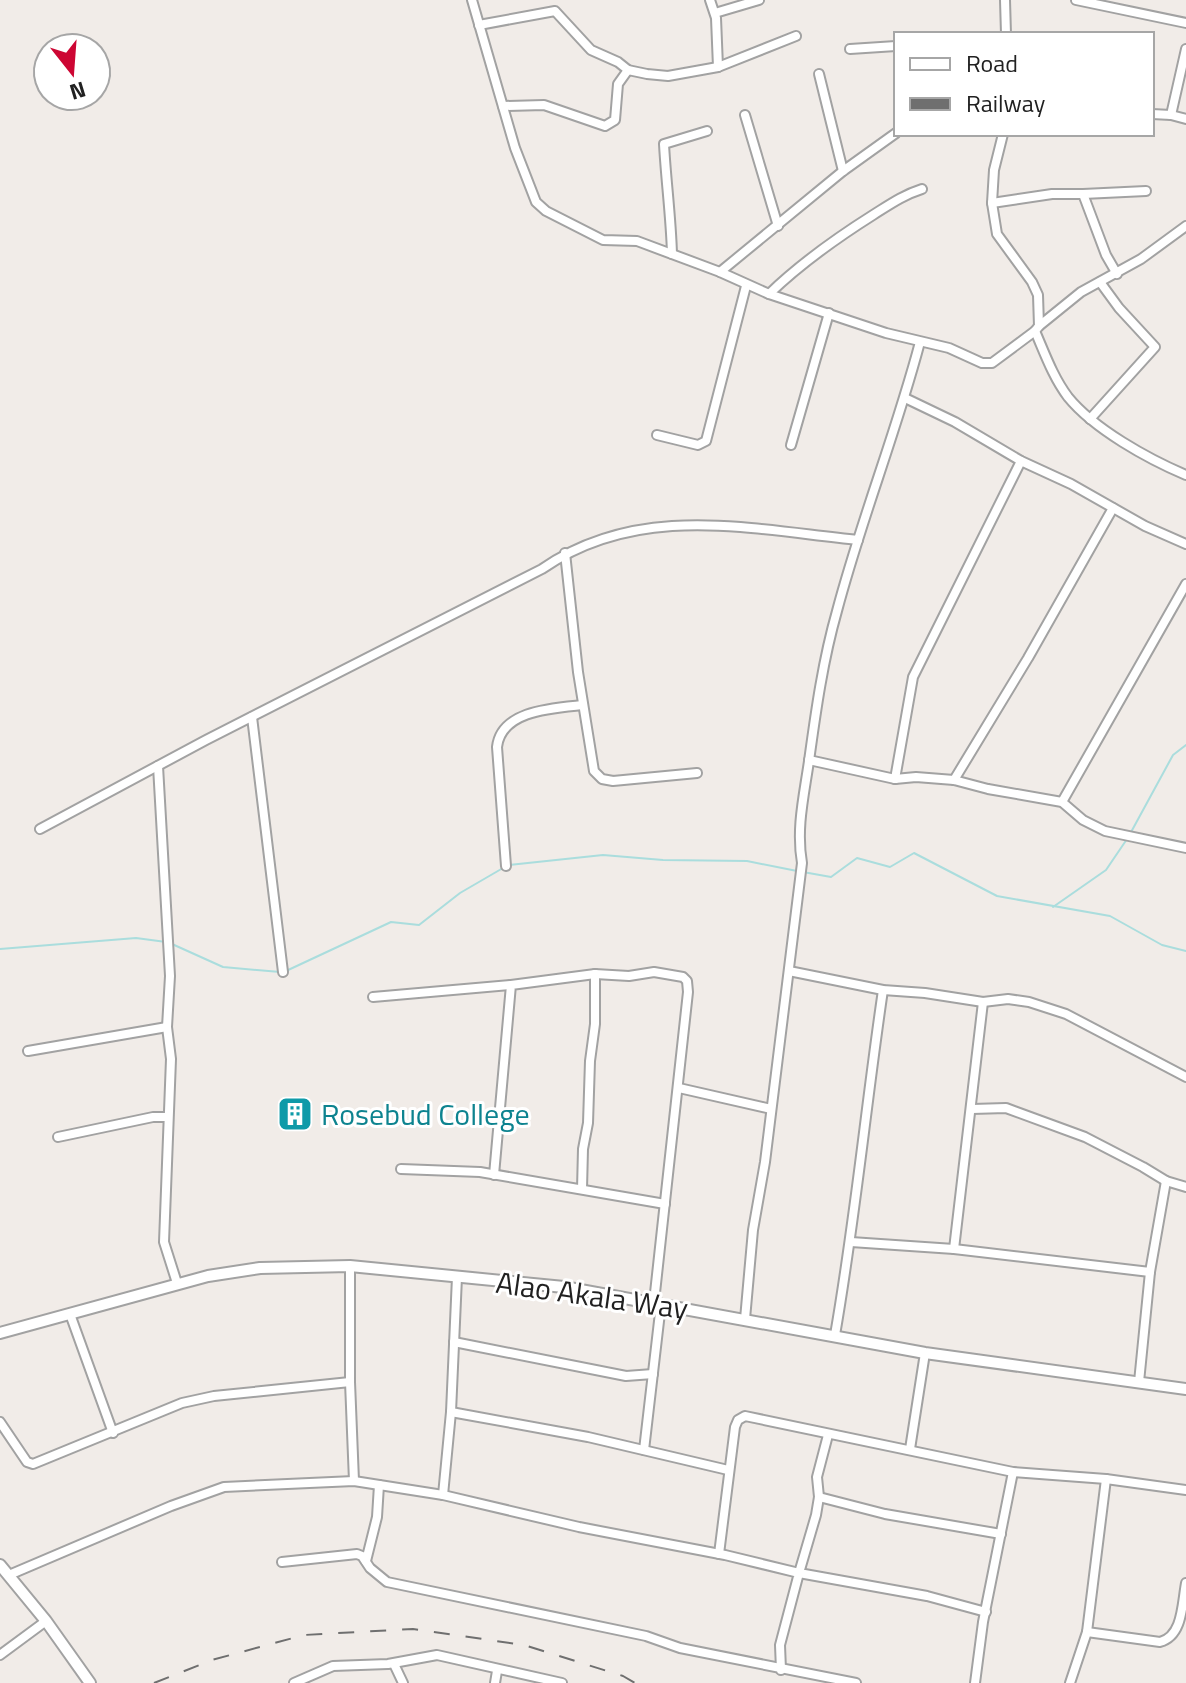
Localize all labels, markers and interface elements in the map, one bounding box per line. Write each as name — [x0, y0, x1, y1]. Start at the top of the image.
north arrow — [32, 32, 112, 112]
legend — [894, 32, 1154, 136]
text: Road — [966, 45, 1018, 81]
text: N — [66, 73, 90, 110]
text: Railway — [966, 85, 1046, 121]
place label: Rosebud College — [321, 1091, 530, 1137]
building icon: Rosebud College — [276, 1095, 314, 1133]
street label: Alao Akala Way — [493, 1259, 691, 1331]

